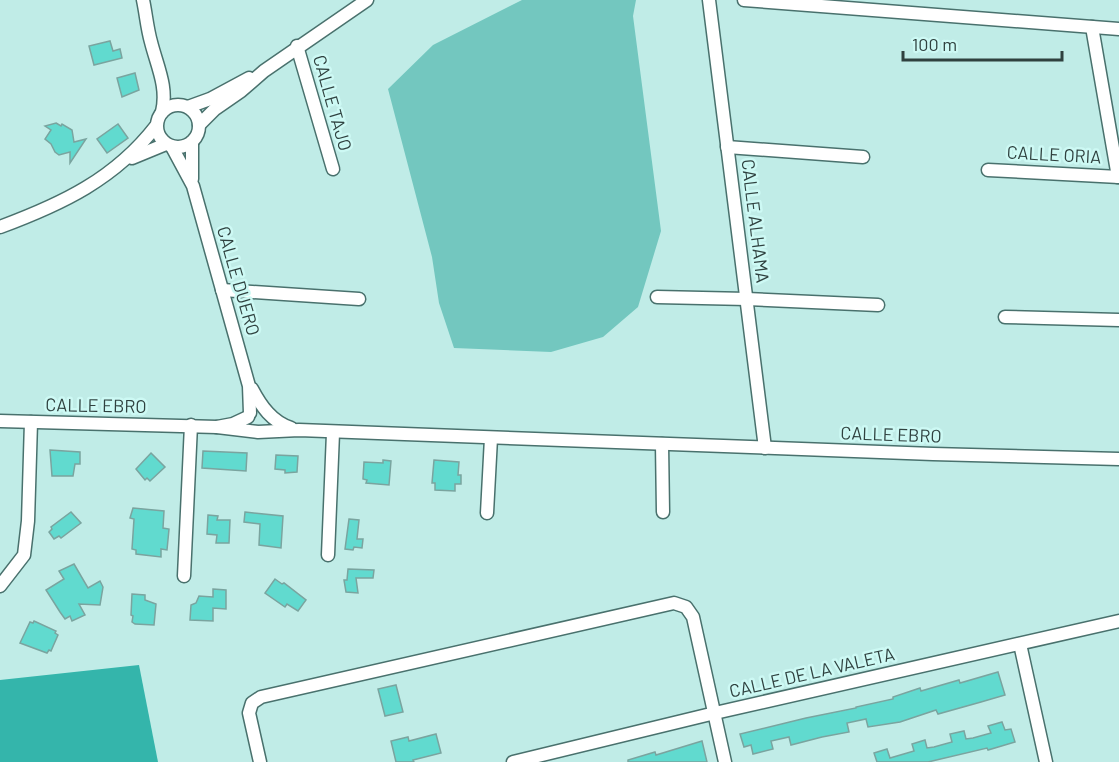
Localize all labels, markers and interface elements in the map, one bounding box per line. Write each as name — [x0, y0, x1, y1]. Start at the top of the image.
scale bar — [903, 24, 1062, 62]
text: 100 m — [912, 33, 957, 55]
street label: CALLE TAJO — [309, 52, 357, 153]
street label: CALLE ORIA — [1006, 141, 1102, 167]
street label: CALLE ALHAMA — [737, 158, 775, 284]
street label: CALLE DUERO — [213, 224, 265, 338]
street label: CALLE EBRO — [45, 393, 147, 417]
street label: CALLE EBRO — [840, 421, 942, 447]
street label: CALLE DE LA VALETA — [727, 642, 897, 702]

